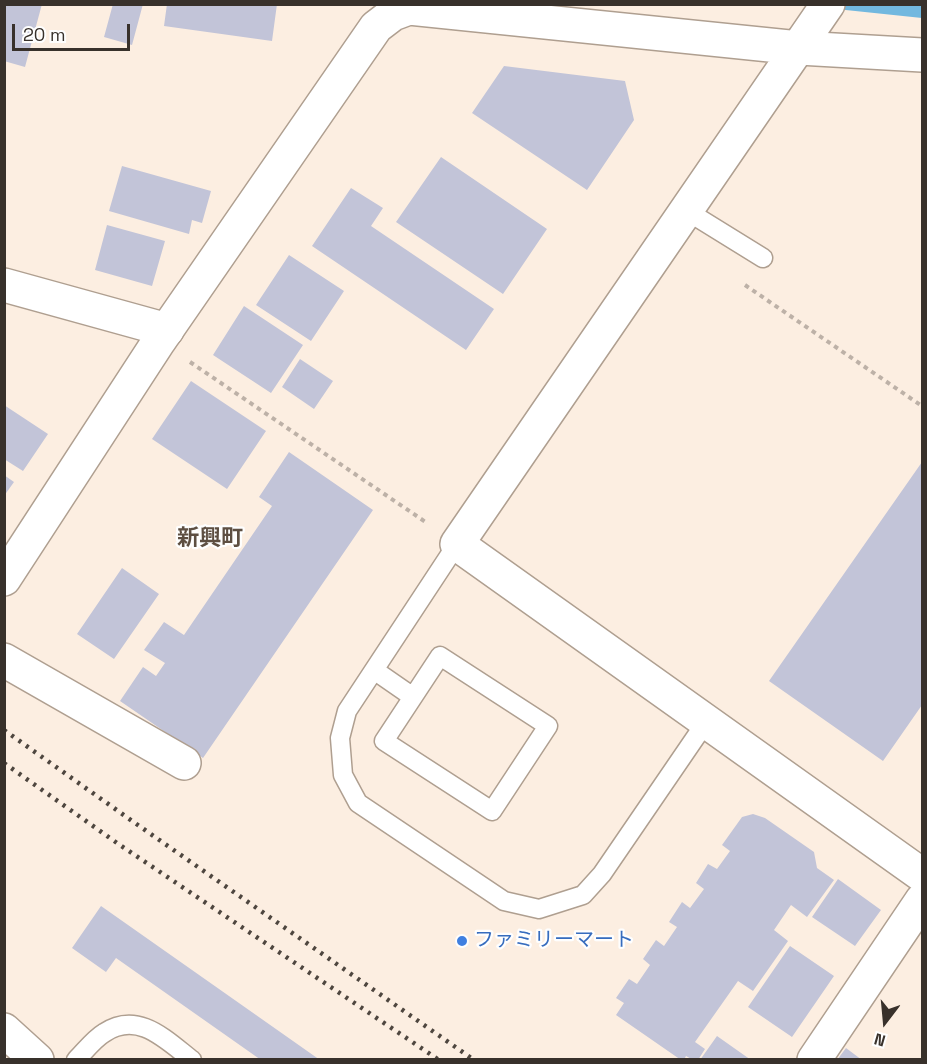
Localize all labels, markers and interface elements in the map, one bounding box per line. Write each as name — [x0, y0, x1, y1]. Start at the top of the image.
scale bar — [15, 12, 134, 50]
text: 20 m — [23, 23, 66, 46]
district label: 新興町 — [177, 526, 243, 552]
place label: ファミリーマート — [474, 929, 634, 953]
marker: ファミリーマート — [455, 934, 469, 948]
north arrow — [855, 992, 915, 1052]
text: N — [872, 1028, 888, 1051]

